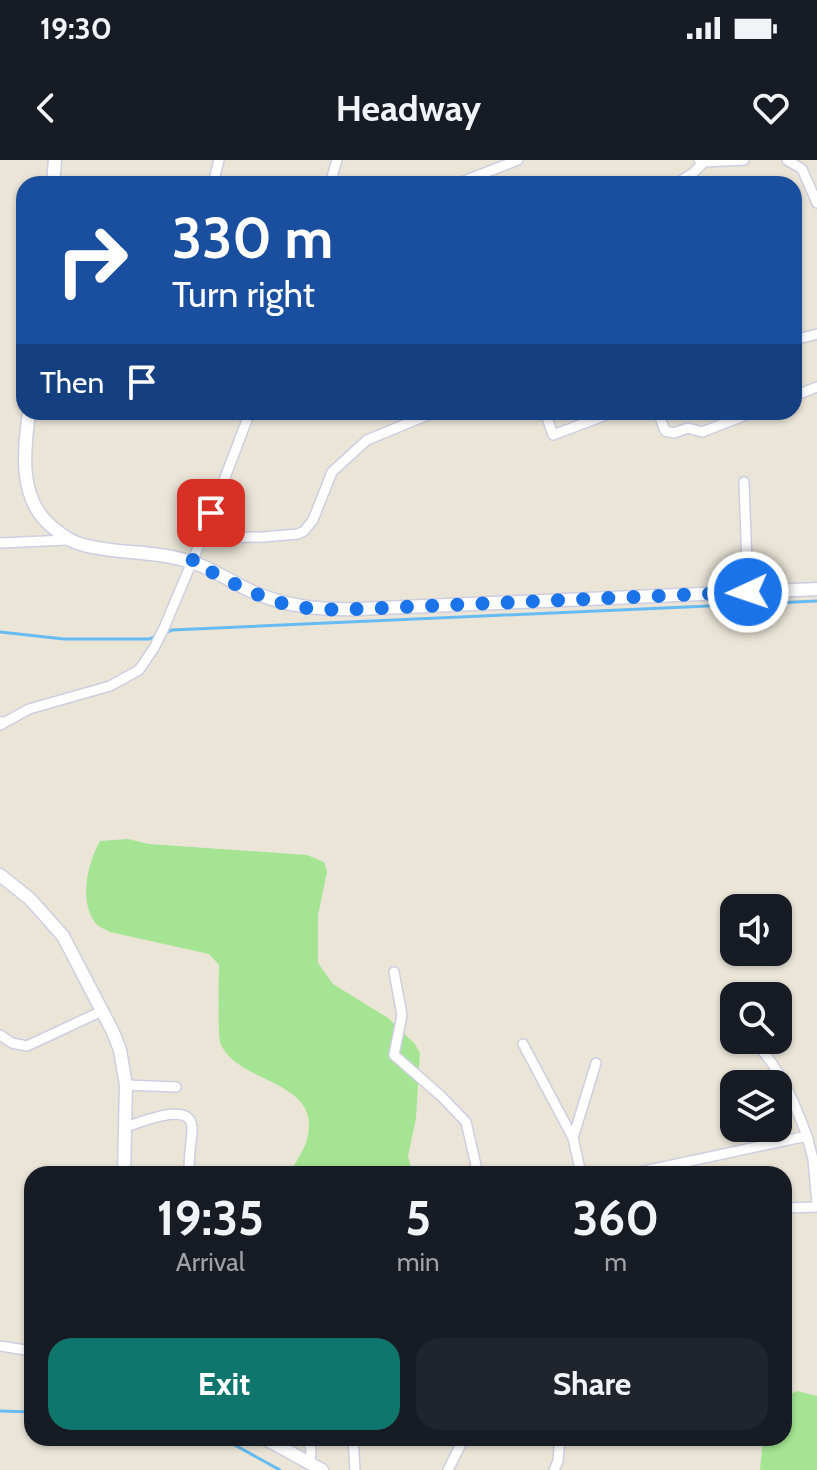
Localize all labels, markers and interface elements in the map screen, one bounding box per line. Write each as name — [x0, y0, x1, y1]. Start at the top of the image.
text: 19:30 — [40, 10, 112, 47]
icon: back — [24, 86, 68, 130]
text: Headway — [336, 86, 481, 130]
icon: heart — [749, 86, 793, 130]
text: 330 m — [172, 204, 333, 272]
icon: right — [40, 208, 144, 312]
text: Turn right — [172, 272, 315, 316]
icon: arrive — [120, 360, 164, 404]
text: Then — [40, 364, 104, 401]
pin — [177, 479, 245, 547]
icon: arrive — [189, 491, 233, 535]
position arrow — [706, 550, 790, 634]
map controls — [720, 894, 792, 1142]
button: sound — [720, 894, 792, 966]
button: search — [720, 982, 792, 1054]
button: layers — [720, 1070, 792, 1142]
text: 19:35 — [157, 1189, 264, 1247]
text: 5 — [405, 1189, 431, 1247]
text: 360 — [572, 1189, 659, 1247]
text: Arrival — [176, 1246, 245, 1278]
text: min — [397, 1246, 440, 1278]
text: m — [604, 1246, 627, 1278]
button: Exit — [48, 1338, 400, 1430]
button: Share — [416, 1338, 768, 1430]

